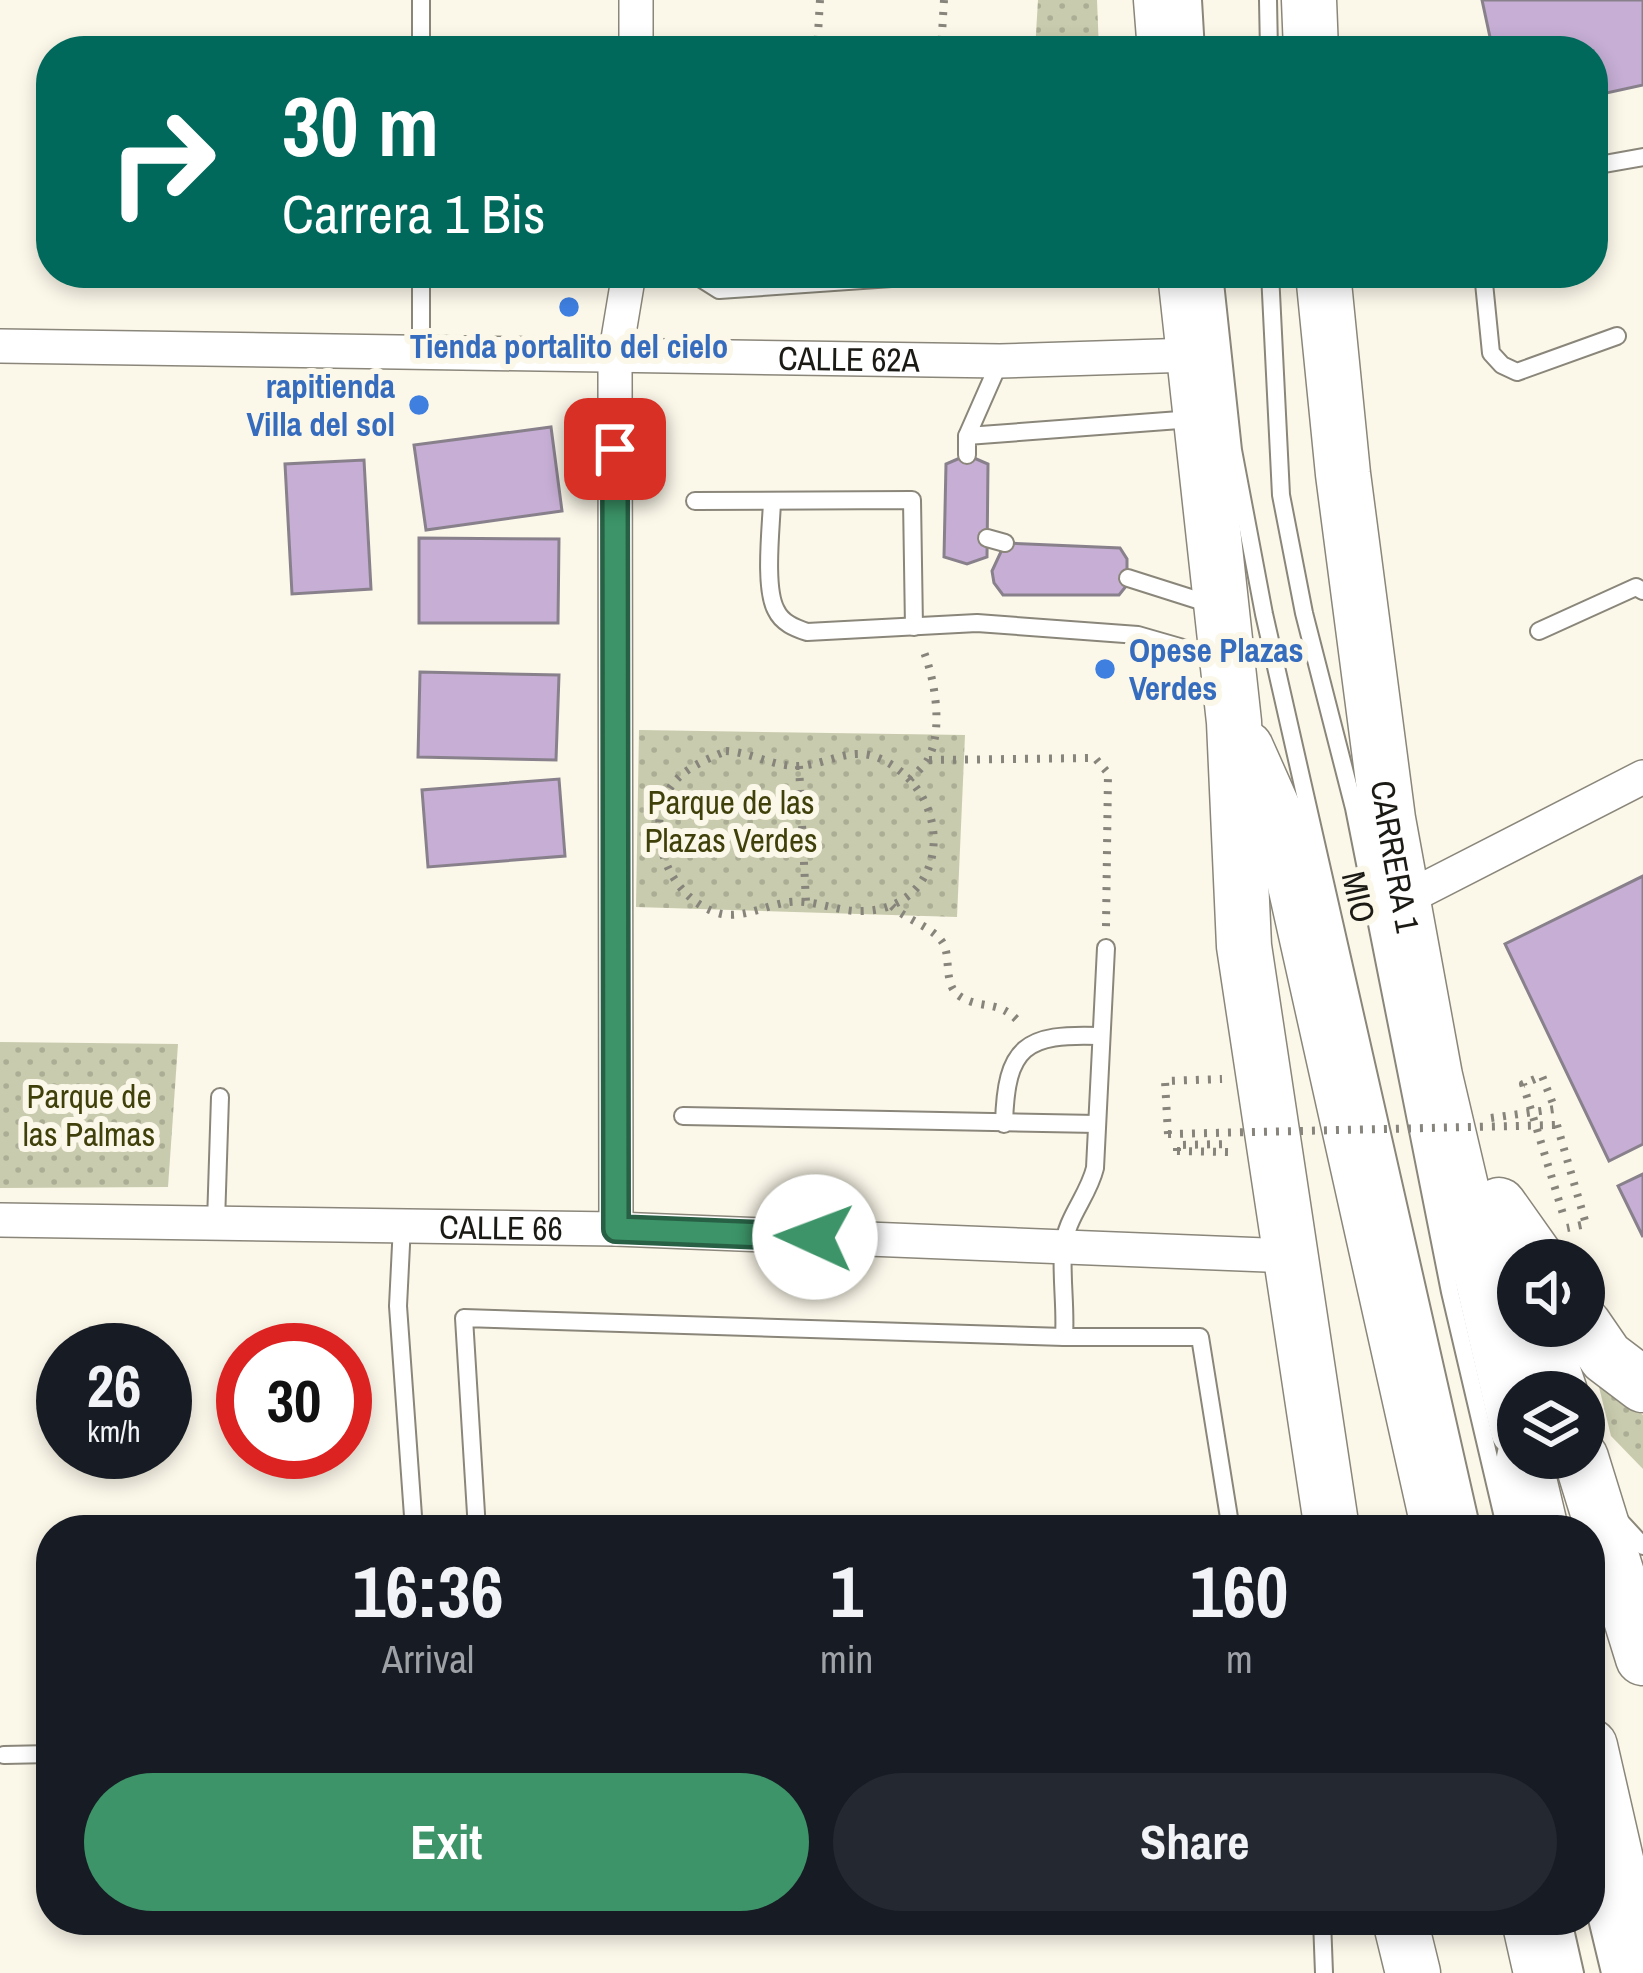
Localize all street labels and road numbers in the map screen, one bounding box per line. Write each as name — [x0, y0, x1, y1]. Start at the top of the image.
street label: CALLE 62A — [778, 336, 921, 382]
street label: CARRERA 1 — [1361, 778, 1430, 936]
street label: MIO — [1332, 867, 1386, 927]
street label: CALLE 66 — [439, 1204, 563, 1250]

